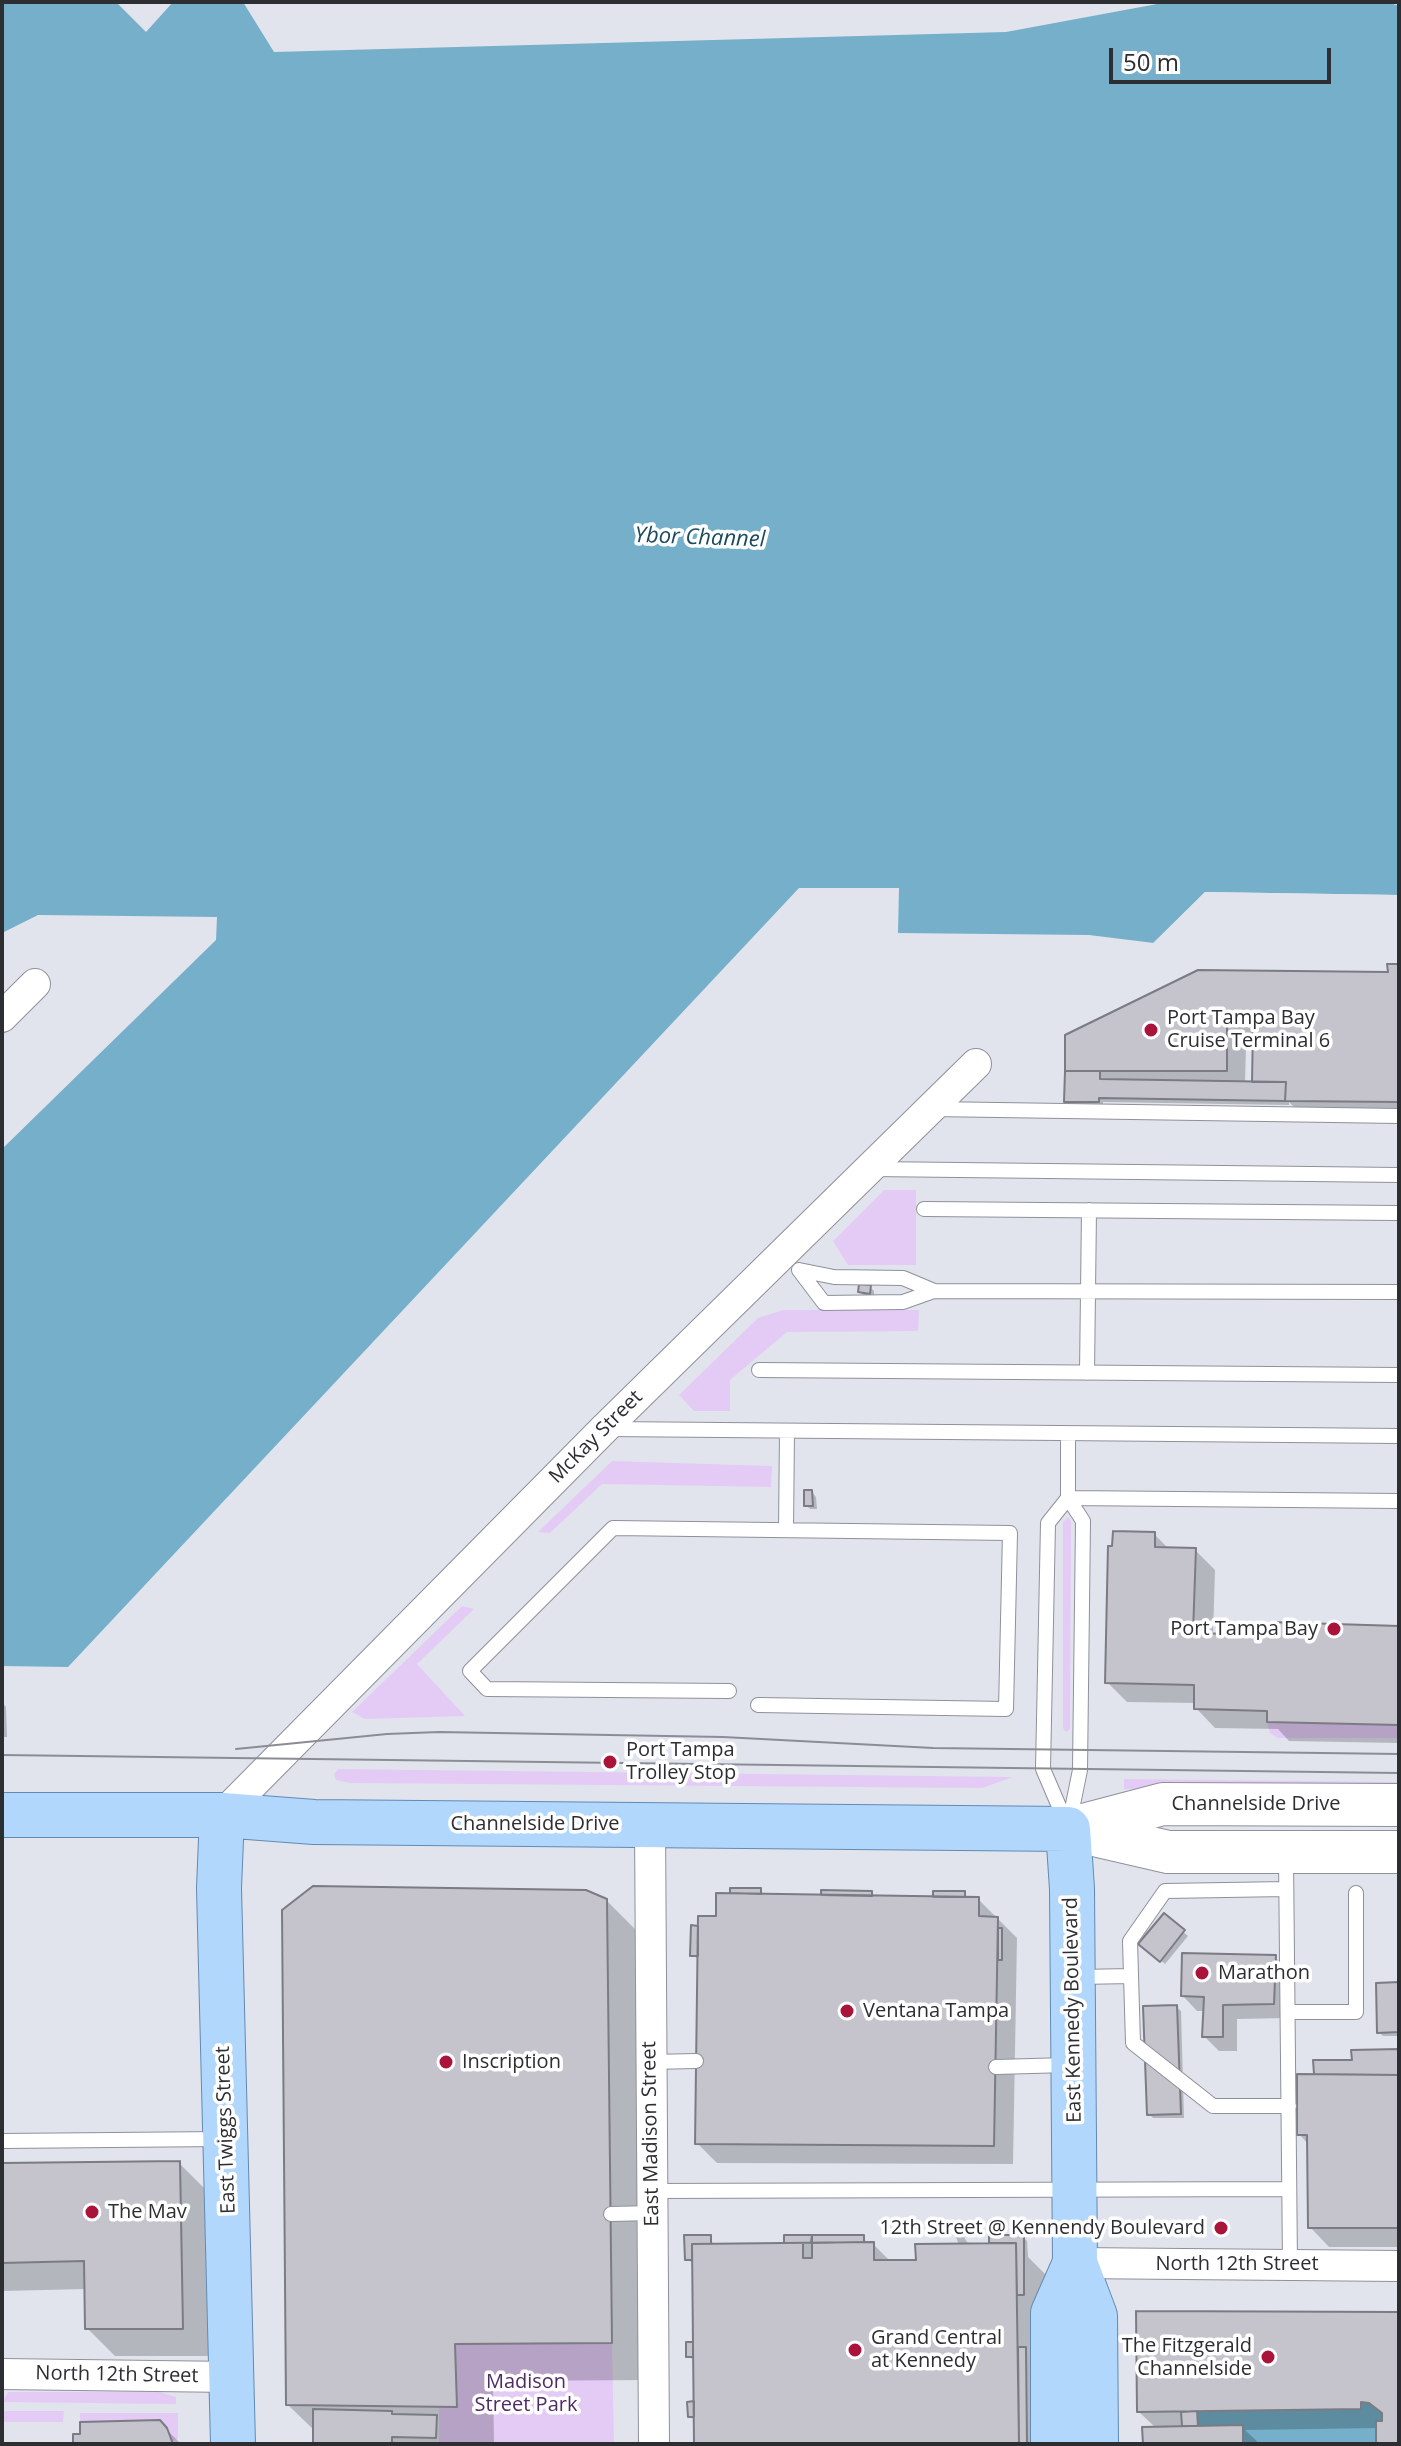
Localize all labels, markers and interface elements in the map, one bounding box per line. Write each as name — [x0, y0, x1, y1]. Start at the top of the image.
scale bar — [1113, 32, 1335, 82]
text: 50 m — [1123, 45, 1179, 78]
water label: Ybor Channel — [634, 523, 766, 553]
place label: Port Tampa Bay Cruise Terminal 6 — [1167, 1006, 1330, 1053]
marker: Port Tampa Bay Cruise Terminal 6 — [1142, 1021, 1160, 1039]
street label: McKay Street — [544, 1385, 648, 1489]
place label: Port Tampa Bay — [1170, 1617, 1318, 1641]
marker: Port Tampa Bay — [1325, 1620, 1343, 1638]
place label: Port Tampa Trolley Stop — [626, 1738, 736, 1785]
marker: Port Tampa Trolley Stop — [601, 1753, 619, 1771]
street label: Channelside Drive — [1172, 1792, 1340, 1816]
street label: Channelside Drive — [451, 1812, 619, 1836]
street label: East Kennedy Boulevard — [1059, 1897, 1087, 2123]
place label: Marathon — [1218, 1961, 1310, 1985]
marker: Marathon — [1193, 1964, 1211, 1982]
place label: Ventana Tampa — [863, 1999, 1009, 2023]
marker: Ventana Tampa — [838, 2002, 856, 2020]
street label: East Madison Street — [637, 2041, 665, 2227]
street label: East Twiggs Street — [211, 2046, 241, 2214]
place label: Inscription — [462, 2050, 561, 2074]
marker: Inscription — [437, 2053, 455, 2071]
place label: The Mav — [108, 2200, 187, 2224]
marker: The Mav — [83, 2203, 101, 2221]
place label: 12th Street @ Kennendy Boulevard — [879, 2216, 1205, 2240]
marker: 12th Street @ Kennendy Boulevard — [1212, 2219, 1230, 2237]
street label: North 12th Street — [1155, 2252, 1319, 2276]
place label: Grand Central at Kennedy — [871, 2326, 1002, 2373]
place label: The Fitzgerald Channelside — [1122, 2334, 1252, 2381]
marker: Grand Central at Kennedy — [846, 2341, 864, 2359]
marker: The Fitzgerald Channelside — [1259, 2348, 1277, 2366]
street label: North 12th Street — [35, 2362, 199, 2388]
park label: Madison Street Park — [475, 2370, 577, 2417]

